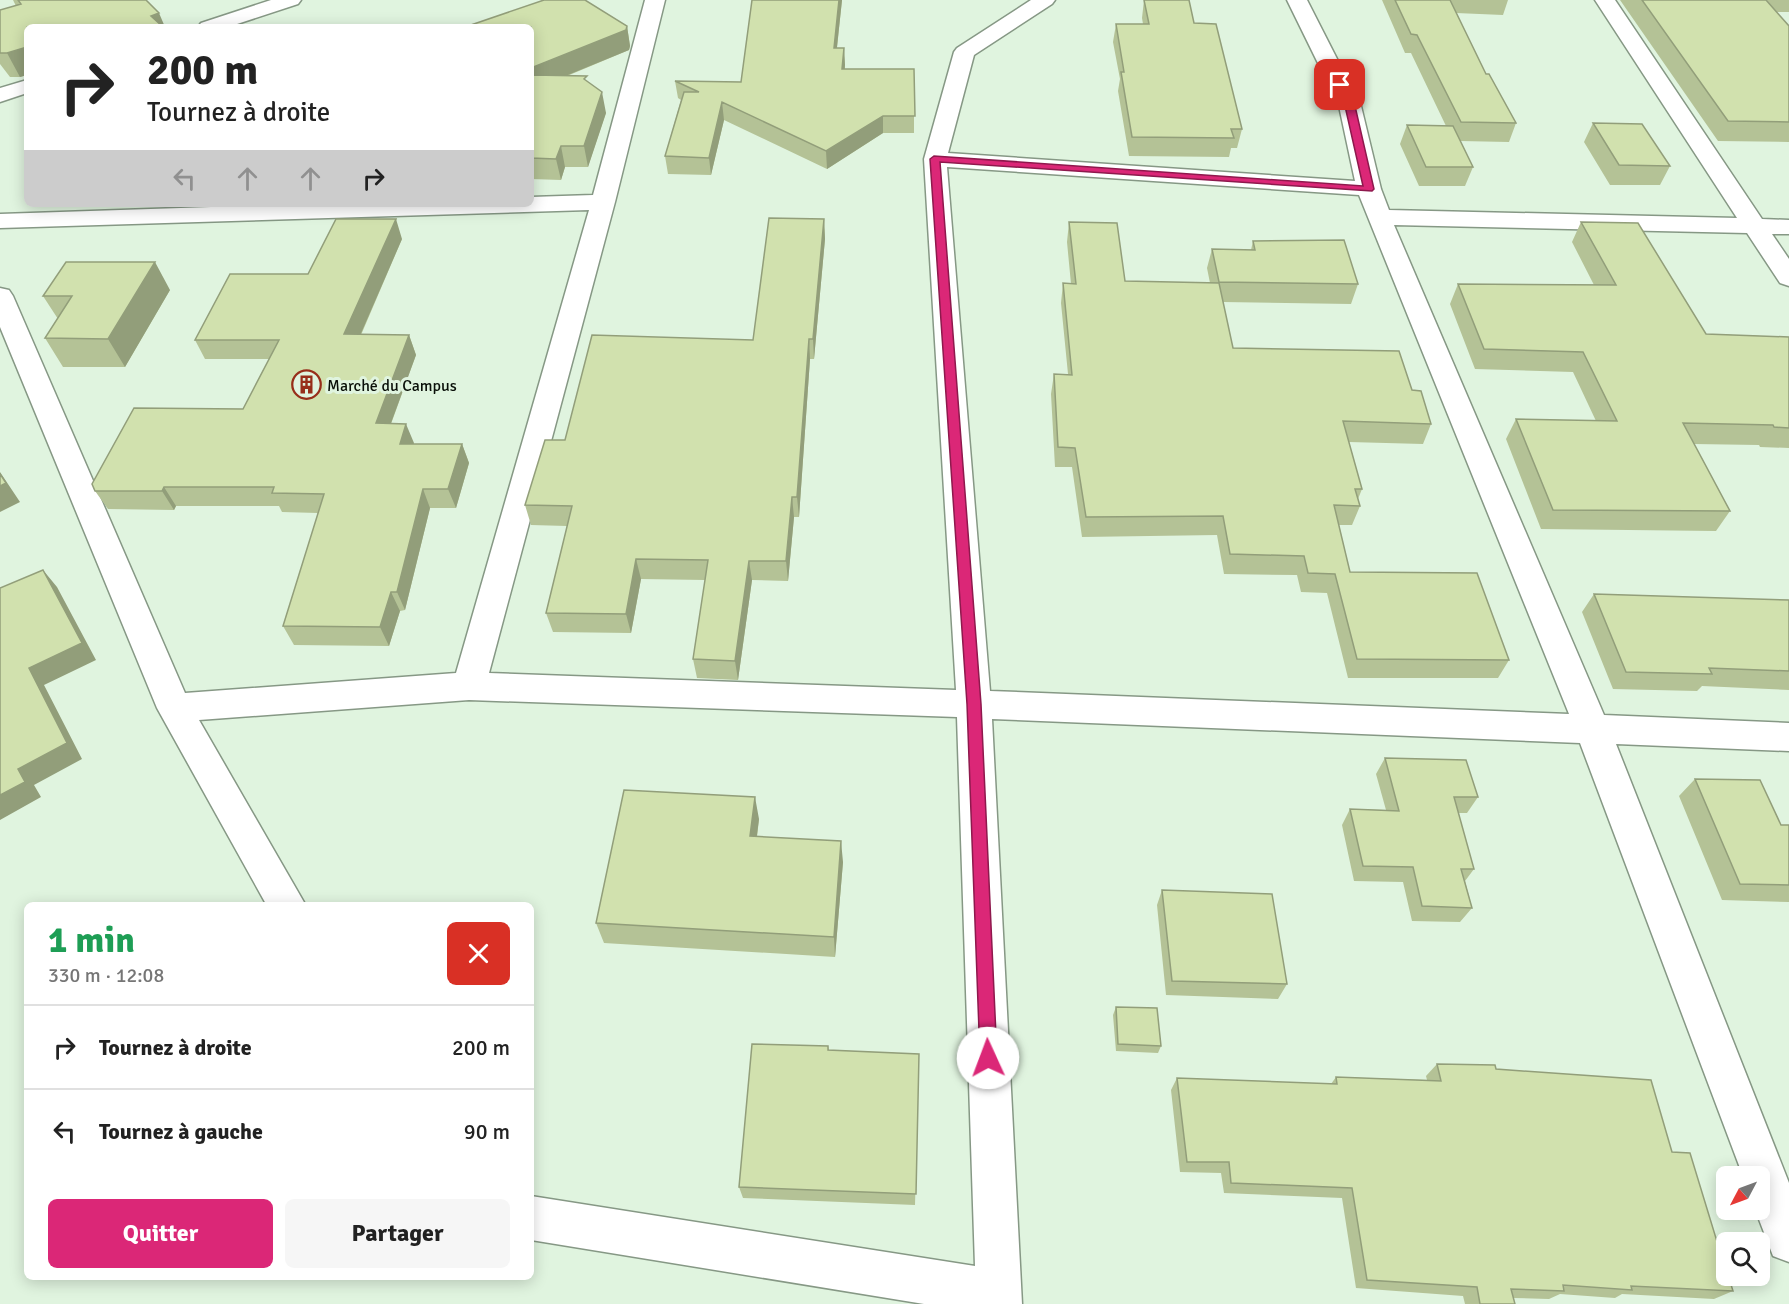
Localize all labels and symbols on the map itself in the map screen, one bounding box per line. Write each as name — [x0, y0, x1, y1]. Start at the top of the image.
pin — [1314, 59, 1365, 110]
building icon: Marché du Campus — [290, 369, 322, 401]
place label: Marché du Campus — [327, 376, 457, 396]
position arrow — [956, 1026, 1020, 1090]
north arrow — [1716, 1166, 1770, 1220]

